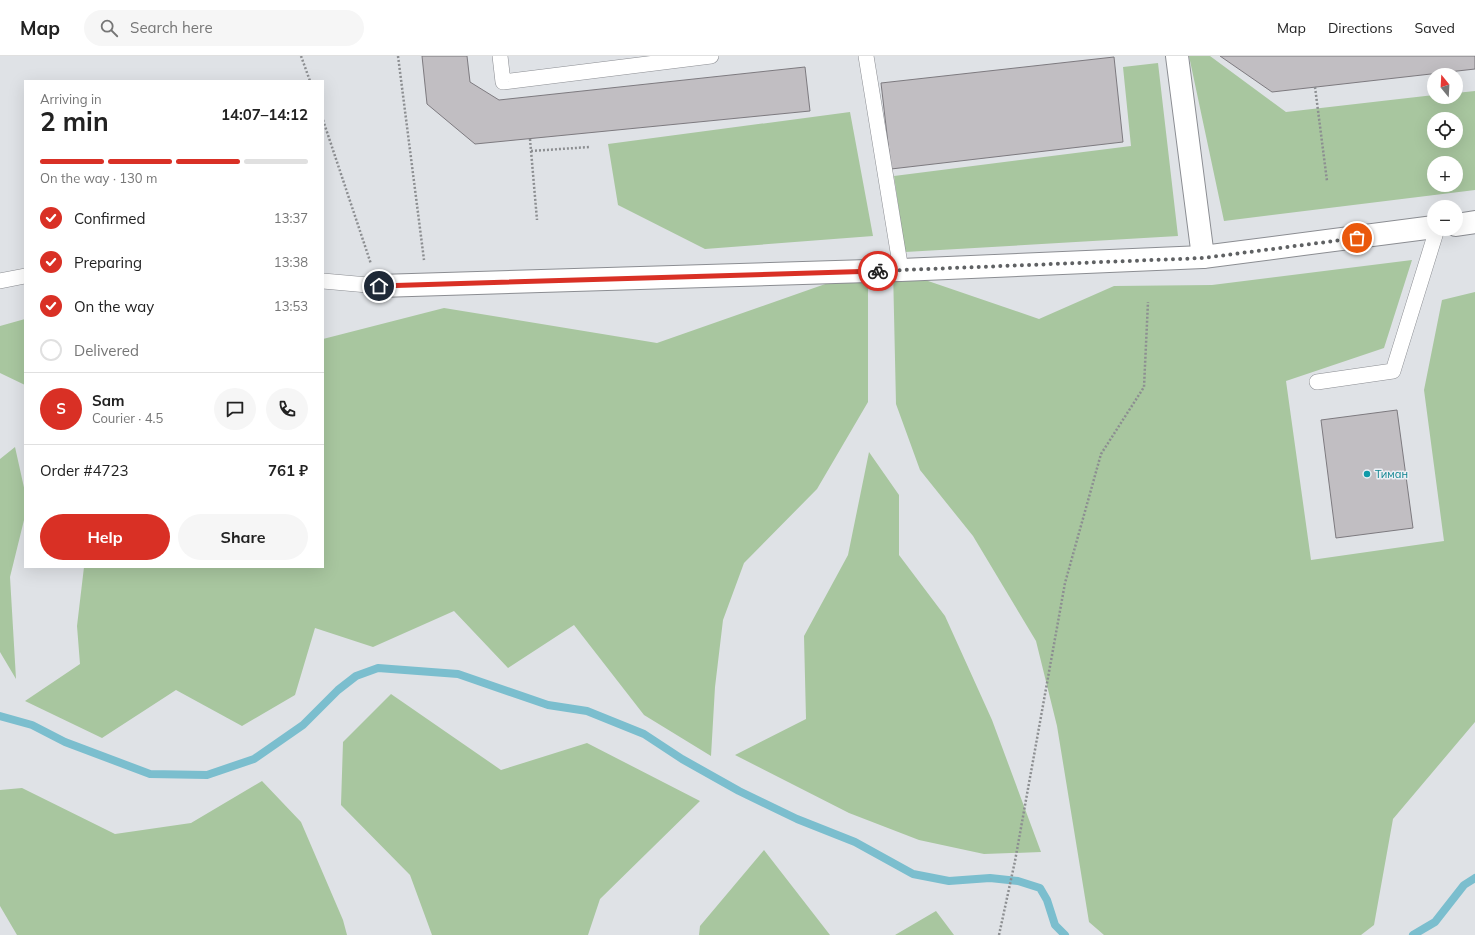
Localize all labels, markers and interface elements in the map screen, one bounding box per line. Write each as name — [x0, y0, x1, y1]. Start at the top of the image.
search box — [84, 10, 364, 46]
text: Map — [20, 16, 60, 40]
icon: search — [98, 17, 120, 39]
text: Search here — [130, 18, 213, 37]
text: Map — [1277, 19, 1306, 37]
text: Directions — [1328, 19, 1393, 37]
text: Saved — [1415, 19, 1455, 37]
north arrow — [1427, 68, 1463, 104]
map controls — [1427, 68, 1463, 236]
text: Arriving in — [40, 91, 102, 107]
text: 2 min — [40, 105, 109, 138]
text: 14:07–14:12 — [221, 105, 308, 124]
button: locate — [1427, 112, 1463, 148]
button: + — [1427, 156, 1463, 192]
text: On the way · 130 m — [40, 170, 157, 186]
button: − — [1427, 200, 1463, 236]
icon: check — [40, 207, 62, 229]
text: Confirmed — [74, 209, 145, 228]
text: 13:37 — [274, 210, 308, 226]
pin — [1340, 221, 1374, 255]
icon: bag — [1346, 227, 1368, 249]
icon: check — [40, 251, 62, 273]
courier — [858, 251, 898, 291]
text: Preparing — [74, 253, 142, 272]
text: 13:38 — [274, 254, 308, 270]
icon: bike — [867, 260, 889, 282]
pin — [362, 269, 396, 303]
icon: home — [368, 275, 390, 297]
icon: check — [40, 295, 62, 317]
text: On the way — [74, 297, 154, 316]
text: 13:53 — [274, 298, 308, 314]
text: Delivered — [74, 341, 139, 360]
button: chat — [214, 388, 256, 430]
button: phone — [266, 388, 308, 430]
text: Sam — [92, 391, 124, 410]
text: S — [56, 399, 66, 418]
text: Courier · 4.5 — [92, 410, 163, 426]
text: Order #4723 — [40, 461, 128, 480]
text: 761 ₽ — [268, 461, 308, 480]
place label: Тиман — [1375, 467, 1408, 481]
marker: Тиман — [1362, 469, 1372, 479]
button: Help — [40, 514, 170, 560]
button: Share — [178, 514, 308, 560]

